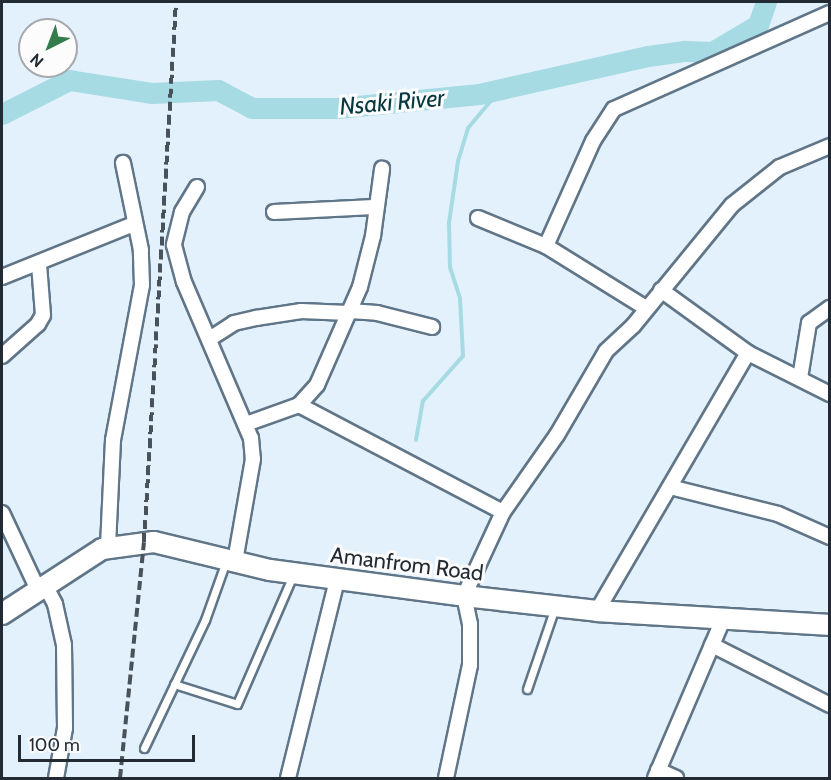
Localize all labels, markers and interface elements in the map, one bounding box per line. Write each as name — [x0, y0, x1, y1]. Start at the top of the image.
north arrow — [18, 18, 78, 78]
text: N — [26, 49, 48, 71]
water label: Nsaki River — [338, 83, 446, 121]
street label: Amanfrom Road — [329, 542, 485, 586]
scale bar — [21, 723, 198, 761]
text: 100 m — [29, 734, 80, 756]

